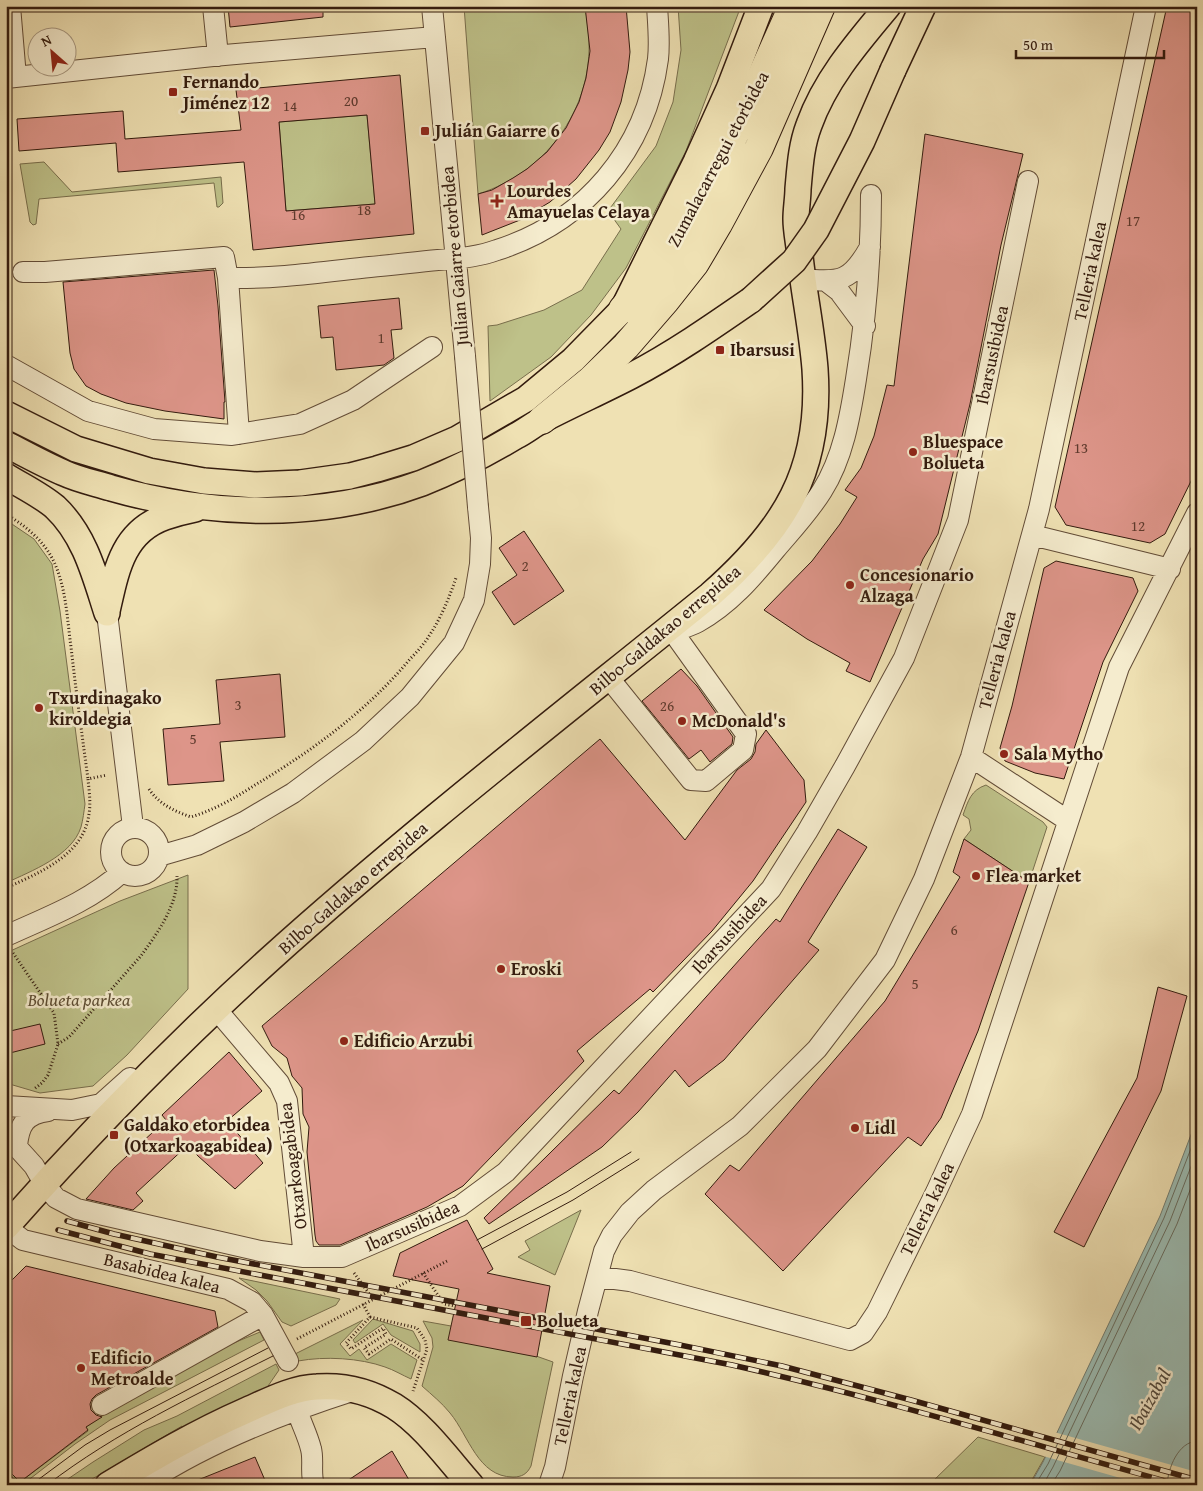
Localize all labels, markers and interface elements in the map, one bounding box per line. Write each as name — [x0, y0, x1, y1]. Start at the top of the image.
north arrow — [28, 28, 78, 78]
scale bar — [1016, 28, 1163, 60]
text: N — [37, 29, 55, 51]
text: 50 m — [1023, 34, 1054, 55]
street label: Zumalacarregui etorbidea — [660, 66, 776, 251]
place label: Fernando Jiménez 12 — [180, 68, 270, 116]
marker: Fernando Jiménez 12 — [167, 86, 179, 98]
house number: 20 — [344, 90, 358, 111]
house number: 14 — [283, 95, 297, 116]
place label: Julián Gaiarre 6 — [432, 117, 560, 144]
marker: Julián Gaiarre 6 — [419, 125, 431, 137]
street label: Julian Gaiarre etorbidea — [433, 165, 476, 349]
place label: Lourdes Amayuelas Celaya — [507, 177, 651, 225]
marker: Lourdes Amayuelas Celaya — [491, 195, 503, 207]
house number: 18 — [357, 199, 371, 220]
house number: 16 — [291, 204, 305, 225]
house number: 17 — [1126, 210, 1140, 231]
street label: Telleria kalea — [1066, 218, 1113, 323]
street label: Ibarsusibidea — [968, 302, 1015, 407]
house number: 1 — [377, 327, 385, 348]
place label: Ibarsusi — [730, 336, 795, 363]
marker: Ibarsusi — [714, 344, 726, 356]
place label: Bluespace Bolueta — [923, 428, 1003, 476]
house number: 13 — [1074, 437, 1088, 458]
marker: Bluespace Bolueta — [907, 446, 919, 458]
house number: 12 — [1131, 515, 1145, 536]
house number: 2 — [521, 555, 529, 576]
street label: Bilbo-Galdakao errepidea — [583, 558, 747, 701]
place label: Concesionario Alzaga — [860, 561, 974, 609]
marker: Concesionario Alzaga — [844, 579, 856, 591]
street label: Telleria kalea — [970, 607, 1023, 712]
place label: Txurdinagako kiroldegia — [49, 684, 162, 732]
house number: 3 — [234, 694, 242, 715]
house number: 26 — [660, 695, 674, 716]
marker: Txurdinagako kiroldegia — [33, 702, 45, 714]
place label: McDonald's — [692, 707, 786, 734]
marker: McDonald's — [676, 715, 688, 727]
house number: 5 — [189, 728, 197, 749]
place label: Sala Mytho — [1014, 740, 1104, 767]
marker: Sala Mytho — [998, 748, 1010, 760]
street label: Bilbo-Galdakao errepidea — [272, 815, 434, 960]
place label: Flea market — [986, 862, 1082, 889]
marker: Flea market — [970, 870, 982, 882]
street label: Ibarsusibidea — [684, 887, 773, 980]
house number: 6 — [950, 919, 958, 940]
place label: Eroski — [511, 955, 562, 982]
marker: Eroski — [495, 963, 507, 975]
house number: 5 — [911, 973, 919, 994]
park label: Bolueta parkea — [27, 986, 131, 1013]
place label: Edificio Arzubi — [354, 1027, 473, 1054]
marker: Edificio Arzubi — [338, 1035, 350, 1047]
street label: Otxarkoagabidea — [271, 1101, 314, 1231]
place label: Galdako etorbidea (Otxarkoagabidea) — [124, 1111, 272, 1159]
place label: Lidl — [865, 1114, 896, 1141]
marker: Lidl — [849, 1122, 861, 1134]
marker: Galdako etorbidea (Otxarkoagabidea) — [108, 1129, 120, 1141]
street label: Telleria kalea — [892, 1157, 961, 1260]
street label: Ibarsusibidea — [360, 1193, 464, 1258]
street label: Basabidea kalea — [101, 1245, 224, 1300]
place label: Bolueta — [537, 1307, 599, 1334]
marker: Bolueta — [519, 1314, 533, 1328]
street label: Telleria kalea — [546, 1343, 593, 1448]
place label: Edificio Metroalde — [91, 1344, 174, 1392]
marker: Edificio Metroalde — [75, 1362, 87, 1374]
water label: Ibaizabal — [1121, 1363, 1178, 1435]

